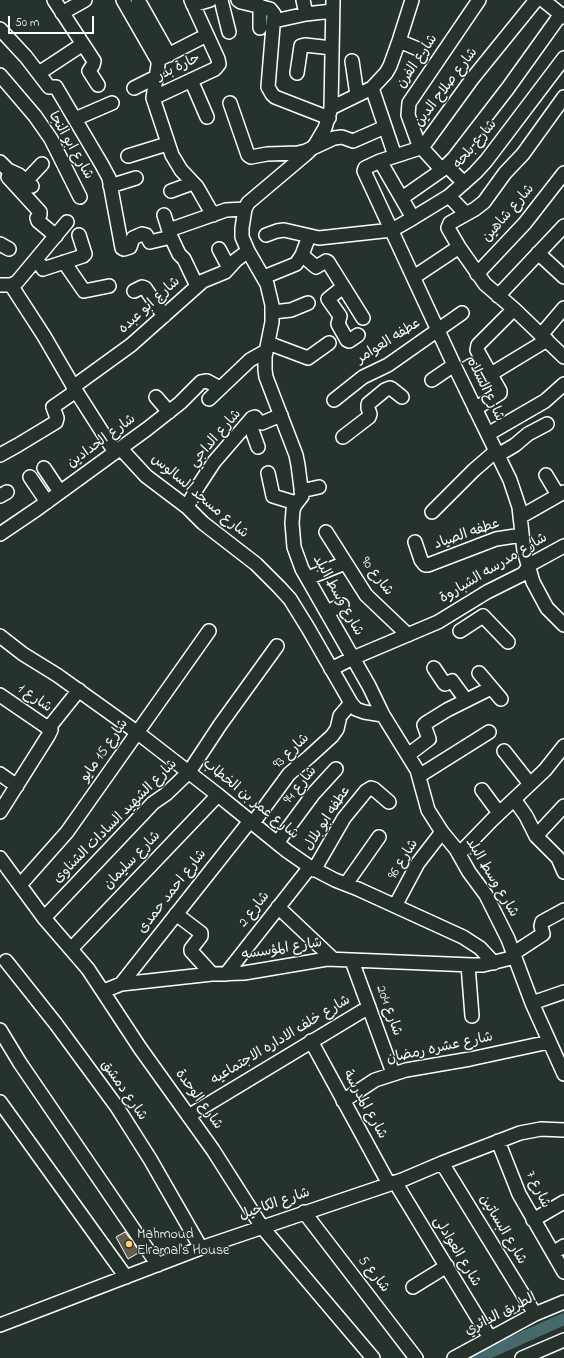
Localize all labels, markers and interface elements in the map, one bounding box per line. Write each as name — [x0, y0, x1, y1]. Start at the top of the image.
scale bar — [10, 8, 96, 34]
text: 50 m — [15, 14, 39, 32]
street label: شارع الفرن — [394, 32, 442, 92]
street label: شارع صلاح الدين — [412, 45, 482, 131]
street label: حارة بدر — [155, 51, 203, 85]
street label: شارع ابو النجا — [44, 109, 96, 183]
street label: شارع بلحه — [451, 117, 501, 173]
street label: شارع شاهين — [479, 182, 539, 246]
street label: شارع ابو عبده — [116, 274, 184, 338]
street label: عطفه العوامر — [354, 316, 424, 368]
street label: شارع السلام — [461, 353, 507, 425]
street label: شارع الداجي — [186, 407, 246, 471]
street label: شارع الحدادين — [64, 411, 140, 473]
street label: شارع مسجد السالوس — [147, 451, 251, 543]
street label: عطفه الصياد — [432, 516, 502, 554]
street label: شارع مدرسه الشباروة — [437, 530, 551, 608]
street label: شارع وسط البلد — [308, 553, 366, 639]
street label: شارع 90 — [356, 554, 396, 600]
street label: شارع 1 — [14, 681, 54, 717]
street label: شارع 15 مايو — [77, 717, 133, 785]
street label: شارع 93 — [270, 731, 314, 773]
street label: شارع الشهيد السادات الشناوى — [50, 756, 182, 888]
street label: شارع عمر بن الخطاب — [199, 756, 301, 844]
street label: شارع 94 — [281, 764, 321, 808]
street label: عطفه ابو بلال — [301, 784, 355, 854]
street label: شارع سليمان — [101, 828, 165, 894]
street label: شارع وسط البلد — [461, 835, 521, 921]
street label: شارع 96 — [385, 837, 423, 883]
street label: شارع احمد حمدى — [135, 847, 211, 937]
street label: شارع 2 — [236, 889, 274, 931]
street label: شارع المؤسسه — [241, 935, 323, 965]
street label: شارع 204 — [371, 983, 405, 1039]
street label: شارع خلف الاداره الاجتماعيه — [208, 993, 354, 1089]
street label: شارع عشره رمضان — [385, 1030, 495, 1068]
street label: شارع دمشق — [96, 1058, 150, 1124]
street label: شارع الوحدة — [171, 1067, 225, 1133]
street label: شارع المدرسة — [338, 1068, 390, 1142]
street label: شارع 7 — [521, 1169, 553, 1211]
street label: شارع الكاحيل — [237, 1185, 313, 1225]
street label: شارع البساتين — [475, 1192, 529, 1268]
street label: شارع العوادلى — [429, 1214, 483, 1290]
place label: Mahmoud Elramal's House — [137, 1228, 229, 1260]
marker: Mahmoud Elramal's House — [124, 1239, 134, 1249]
street label: شارع 5 — [354, 1253, 392, 1297]
street label: الطريق الدائري — [462, 1290, 540, 1340]

